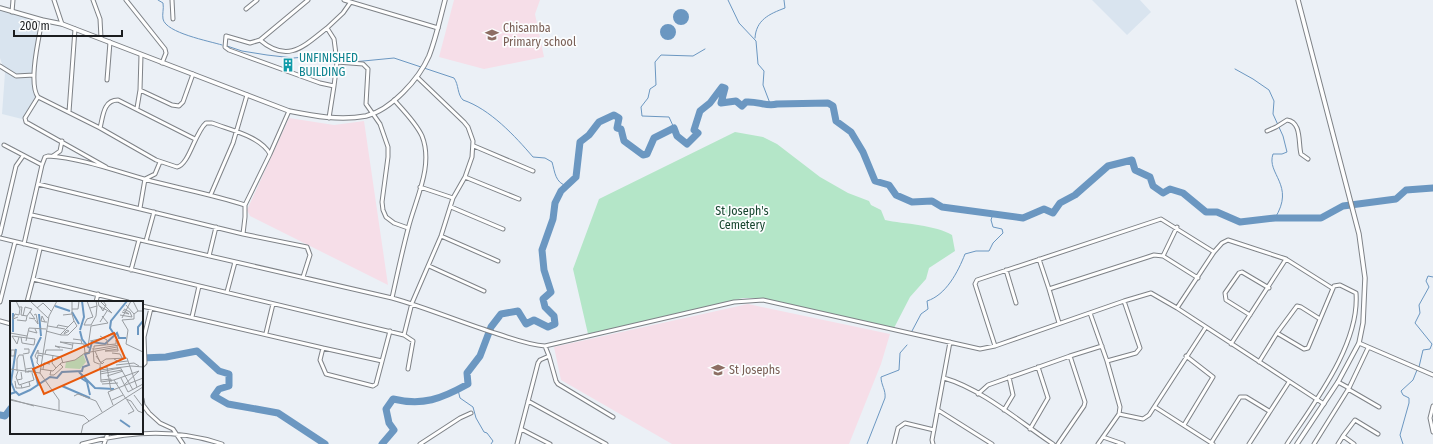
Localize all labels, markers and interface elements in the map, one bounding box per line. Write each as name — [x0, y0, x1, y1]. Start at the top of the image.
scale bar — [14, 12, 122, 38]
text: 200 m — [20, 19, 50, 33]
place label: Chisamba Primary school — [503, 21, 576, 49]
school or university icon: Chisamba Primary school — [484, 27, 500, 43]
place label: UNFINISHED BUILDING — [299, 51, 358, 79]
building icon: UNFINISHED BUILDING — [280, 57, 296, 73]
park label: St Joseph's Cemetery — [715, 204, 769, 232]
inset map — [10, 301, 143, 434]
school or university icon: St Josephs — [710, 362, 726, 378]
place label: St Josephs — [729, 363, 780, 377]

